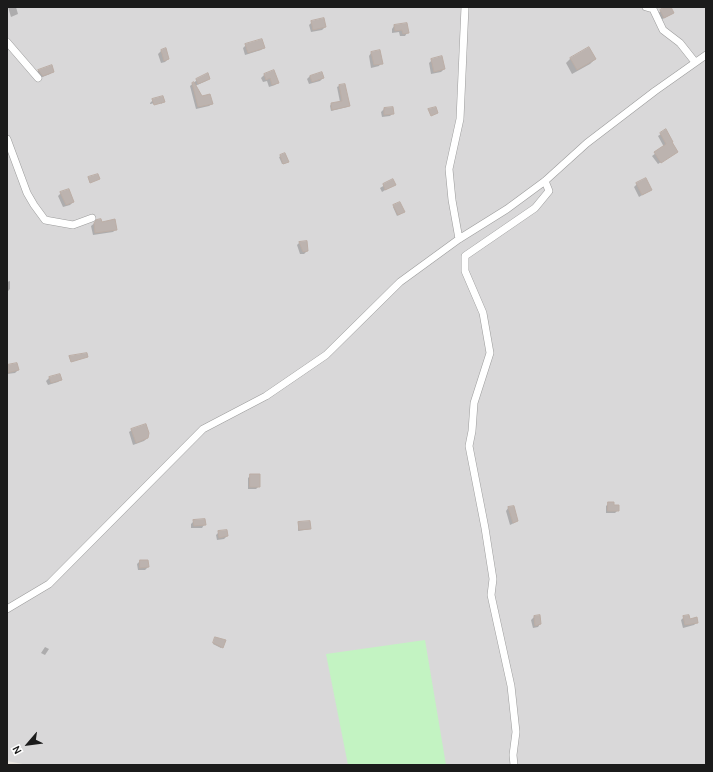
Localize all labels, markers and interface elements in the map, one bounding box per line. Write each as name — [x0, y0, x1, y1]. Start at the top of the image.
north arrow — [8, 724, 48, 764]
text: N — [9, 743, 25, 756]

